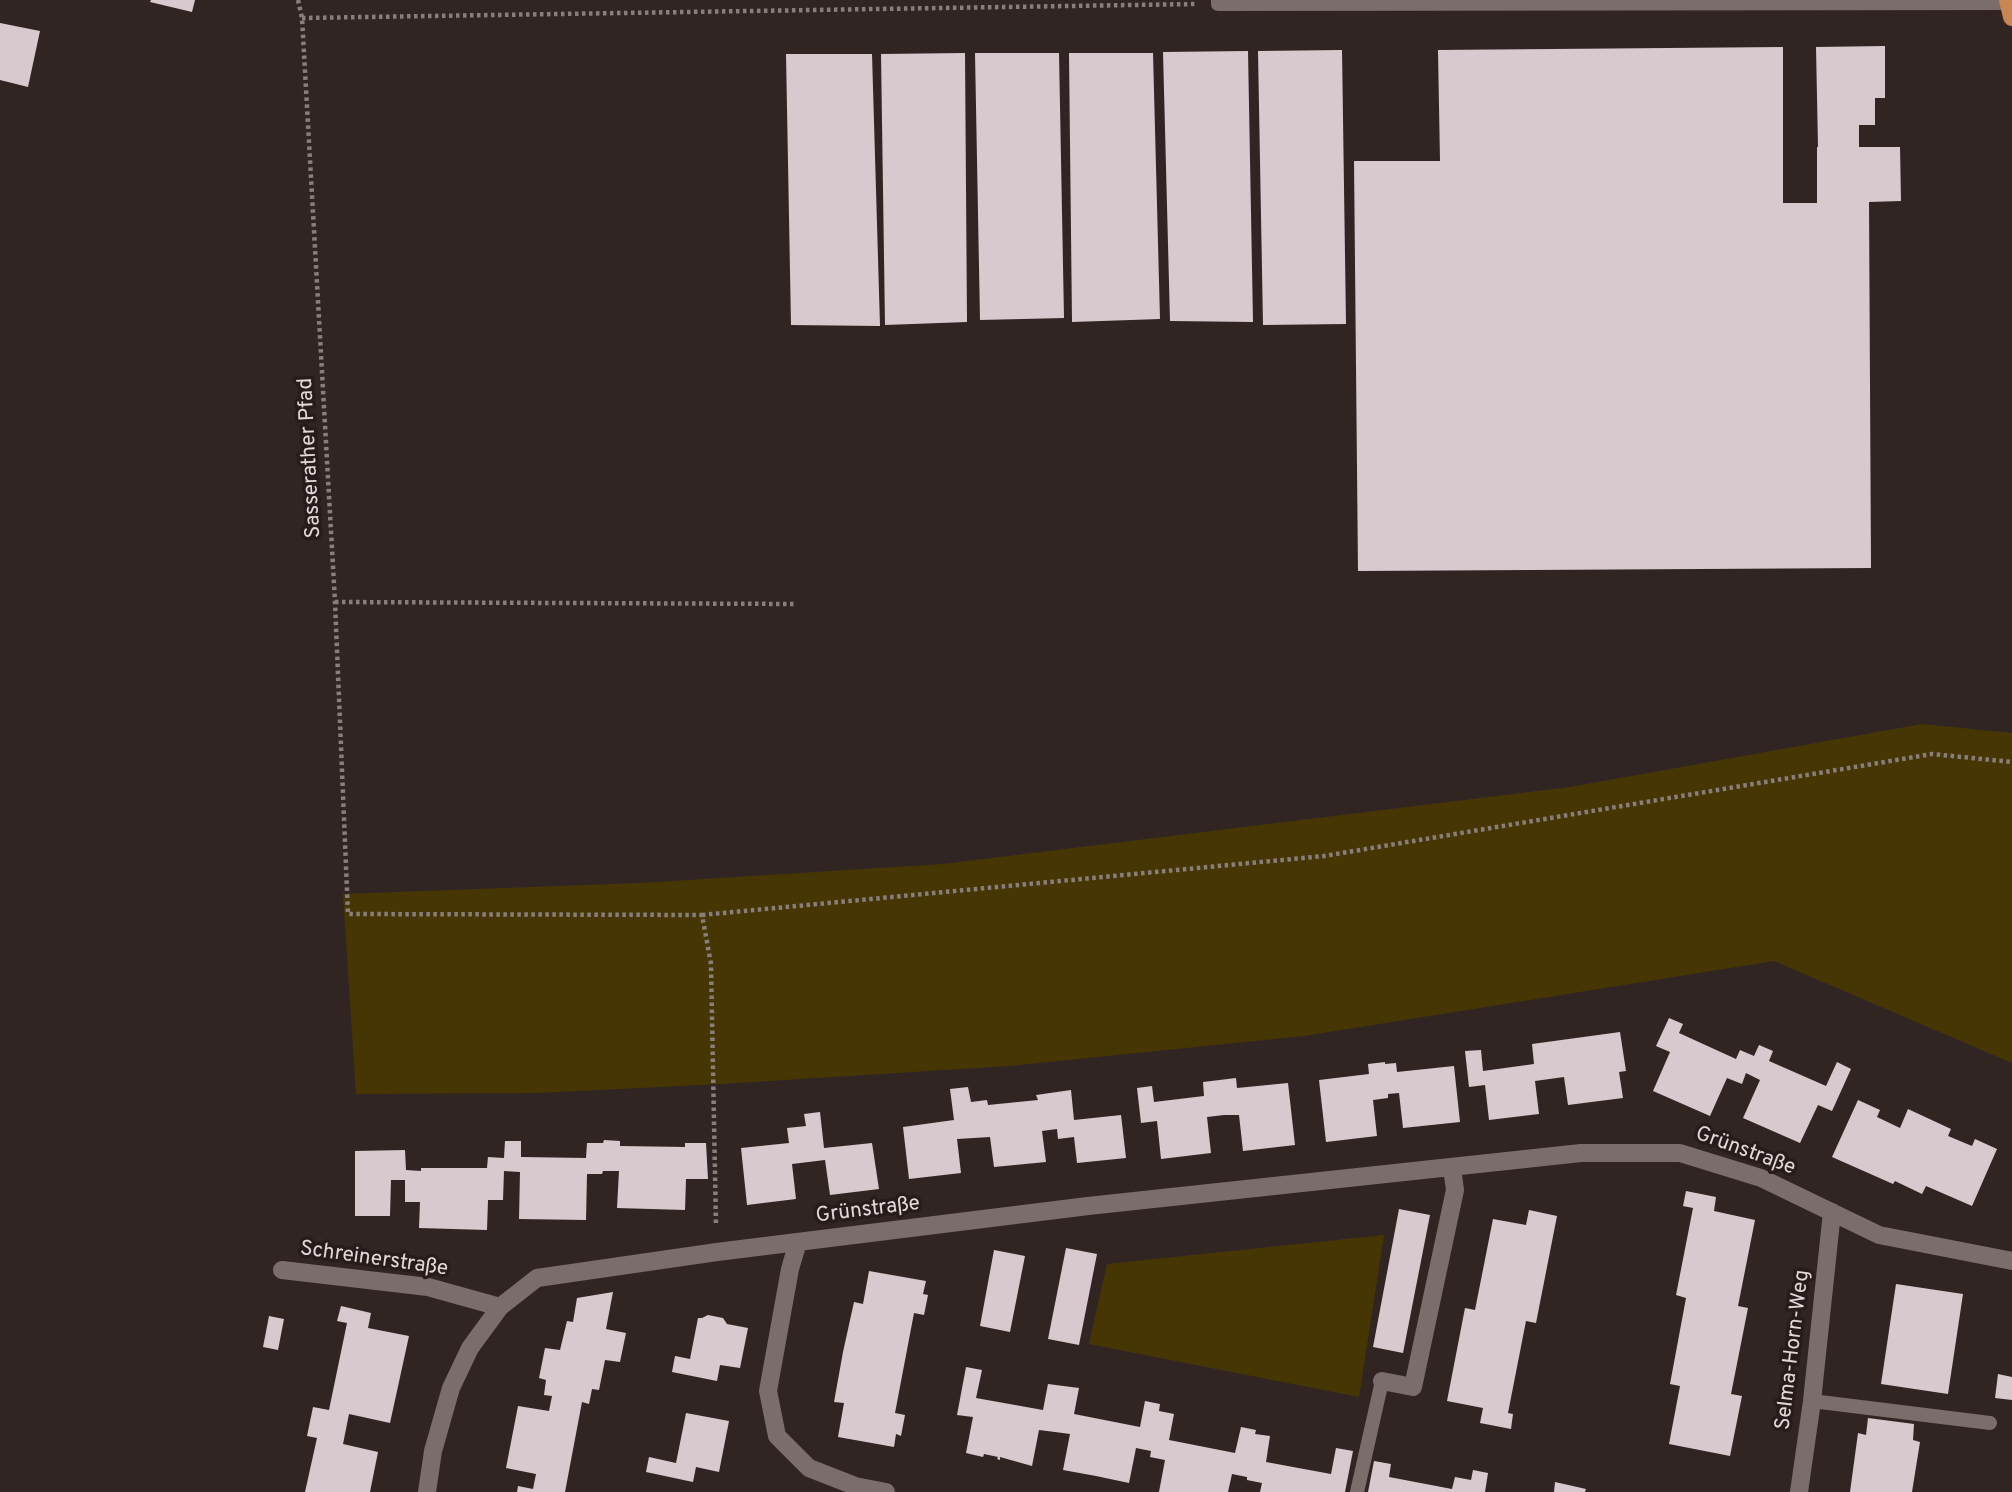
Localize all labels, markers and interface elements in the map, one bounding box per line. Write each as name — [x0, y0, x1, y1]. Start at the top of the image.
street label: Sasserather Pfad — [294, 377, 328, 539]
street label: Grünstraße — [1692, 1122, 1798, 1182]
street label: Grünstraße — [815, 1192, 921, 1230]
street label: Schreinerstraße — [298, 1237, 450, 1283]
street label: Selma-Horn-Weg — [1772, 1269, 1816, 1431]

